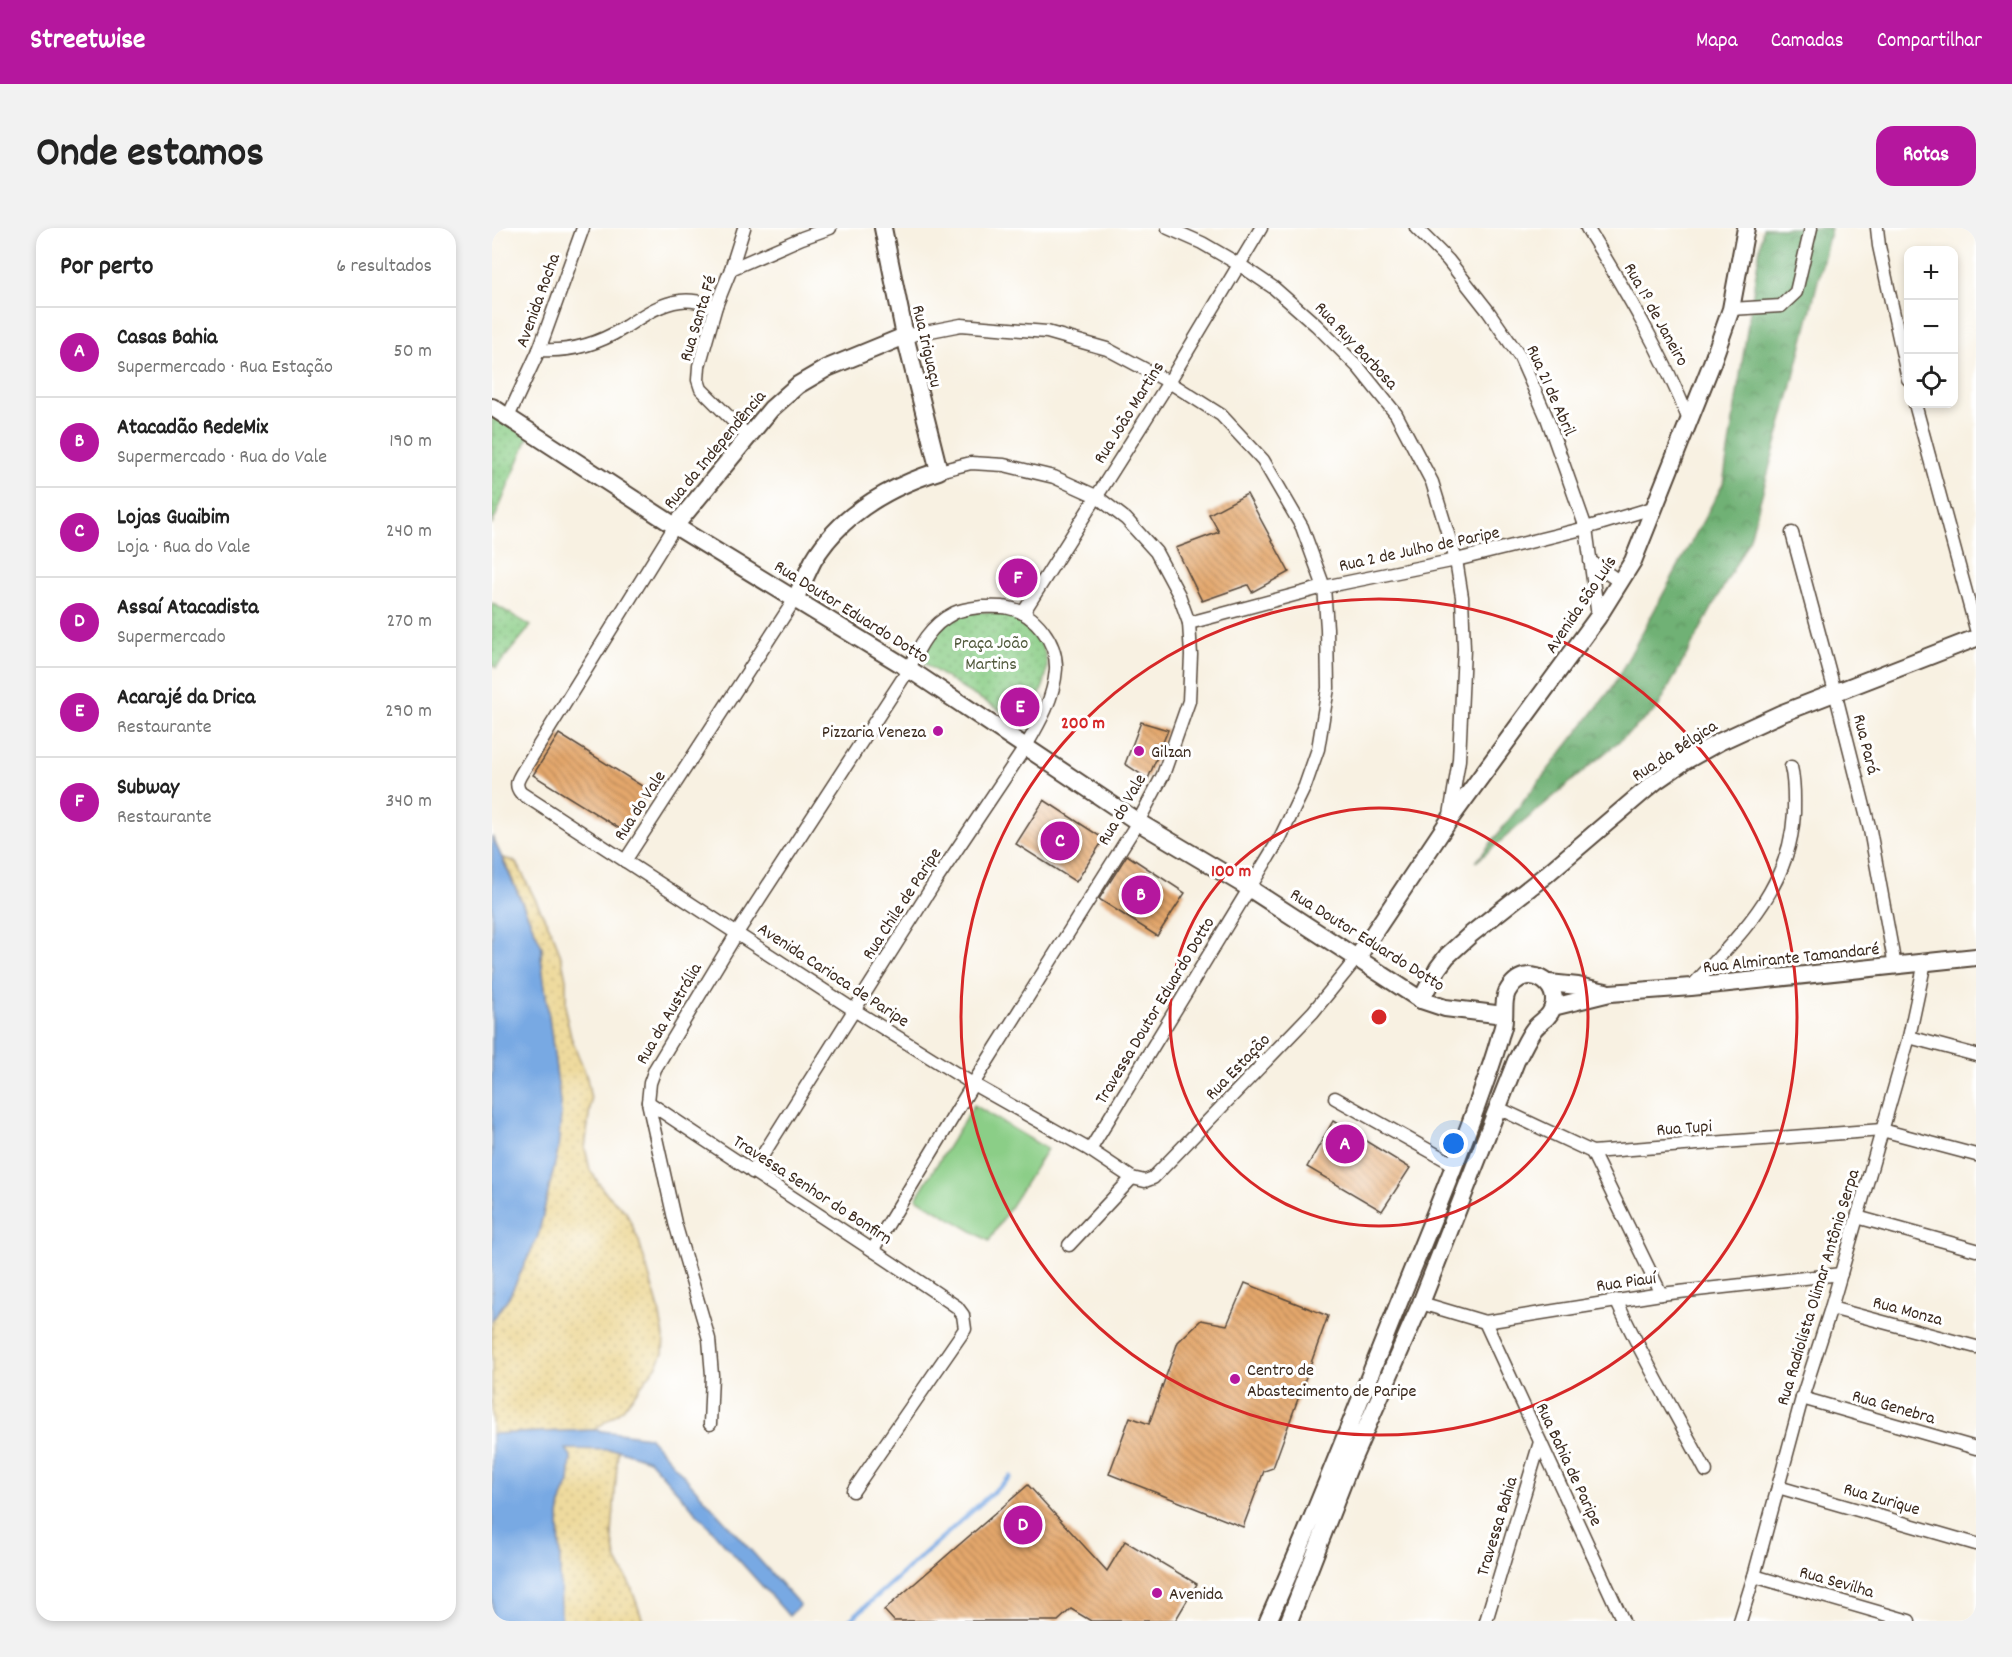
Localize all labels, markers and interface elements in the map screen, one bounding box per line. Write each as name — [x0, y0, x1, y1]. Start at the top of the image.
text: Streetwise — [30, 22, 145, 62]
text: Mapa — [1696, 27, 1738, 57]
text: Camadas — [1771, 27, 1844, 57]
text: Compartilhar — [1877, 27, 1982, 57]
text: Onde estamos — [36, 126, 264, 186]
button: Rotas — [1876, 126, 1976, 186]
map controls — [1904, 246, 1958, 408]
button: + — [1904, 246, 1958, 300]
text: Por perto — [60, 249, 153, 286]
street label: Avenida Rocha — [511, 250, 568, 351]
text: 6 resultados — [336, 253, 432, 281]
street label: Rua 1º de Janeiro — [1616, 259, 1694, 371]
street label: Rua Santa Fé — [674, 272, 724, 365]
street label: Rua Ruy Barbosa — [1308, 297, 1403, 397]
button: − — [1904, 300, 1958, 354]
street label: Rua Iriguaçu — [904, 303, 947, 390]
text: Casas Bahia — [117, 323, 217, 354]
text: A — [74, 338, 85, 366]
text: 50 m — [394, 338, 432, 366]
street label: Rua 21 de Abril — [1518, 341, 1581, 441]
text: Supermercado · Rua Estação — [117, 354, 333, 382]
button: locate — [1904, 354, 1958, 408]
street label: Rua João Martins — [1089, 357, 1172, 469]
street label: Rua da Independência — [659, 385, 774, 515]
text: Atacadão RedeMix — [117, 413, 268, 444]
text: B — [75, 428, 84, 456]
text: 190 m — [389, 428, 432, 456]
text: Supermercado · Rua do Vale — [117, 444, 327, 472]
text: Lojas Guaibim — [117, 503, 230, 534]
text: C — [75, 518, 84, 546]
text: 240 m — [386, 518, 432, 546]
street label: Rua 2 de Julho de Paripe — [1337, 521, 1502, 580]
text: Loja · Rua do Vale — [117, 534, 250, 562]
street label: Avenida São Luís — [1540, 552, 1624, 659]
street label: Rua Doutor Eduardo Dotto — [768, 555, 933, 671]
pin: F — [998, 556, 1038, 600]
text: Assaí Atacadista — [117, 593, 259, 624]
text: D — [74, 608, 85, 636]
text: 270 m — [386, 608, 432, 636]
text: Supermercado — [117, 624, 226, 652]
park label: Praça João Martins — [954, 632, 1028, 678]
text: Acarajé da Drica — [117, 683, 255, 714]
pin: E — [1000, 684, 1040, 730]
text: E — [75, 698, 84, 726]
text: 290 m — [385, 698, 432, 726]
text: 200 m — [1061, 712, 1105, 737]
street label: Rua Pará — [1845, 712, 1884, 777]
text: Restaurante — [117, 714, 212, 742]
street label: Rua da Bélgica — [1628, 715, 1724, 789]
place label: Pizzaria Veneza — [822, 721, 927, 746]
marker: Pizzaria Veneza — [931, 724, 945, 738]
place label: Gilzan — [1151, 741, 1191, 766]
marker: Gilzan — [1132, 744, 1146, 758]
street label: Rua do Vale — [609, 766, 673, 846]
street label: Rua do Vale — [1093, 770, 1154, 851]
text: Subway — [117, 773, 179, 804]
text: F — [75, 788, 84, 816]
text: 340 m — [386, 788, 432, 816]
text: Restaurante — [117, 804, 212, 832]
pin: C — [1040, 818, 1080, 864]
street label: Rua Chile de Paripe — [857, 843, 949, 965]
text: 100 m — [1211, 860, 1251, 885]
pin: B — [1122, 872, 1160, 918]
street label: Rua Doutor Eduardo Dotto — [1284, 883, 1449, 999]
street label: Travessa Doutor Eduardo Dotto — [1090, 913, 1222, 1110]
street label: Avenida Carioca de Paripe — [752, 918, 913, 1035]
street label: Rua Almirante Tamandaré — [1702, 938, 1881, 981]
street label: Rua da Austrália — [631, 958, 710, 1070]
centre of rings — [1369, 1007, 1389, 1027]
street label: Rua Estação — [1201, 1029, 1277, 1107]
street label: Rua Tupi — [1656, 1115, 1713, 1144]
pin: A — [1326, 1122, 1364, 1166]
your location — [1439, 1129, 1468, 1158]
street label: Travessa Senhor do Bonfirn — [727, 1130, 896, 1252]
street label: Rua Radiolista Olimar Antônio Serpa — [1772, 1166, 1867, 1409]
street label: Rua Piauí — [1595, 1267, 1659, 1300]
street label: Rua Monza — [1870, 1291, 1946, 1334]
place label: Centro de Abastecimento de Paripe — [1247, 1359, 1416, 1405]
marker: Centro de Abastecimento de Paripe — [1228, 1372, 1242, 1386]
street label: Rua Genebra — [1849, 1385, 1938, 1432]
street label: Rua Bahia de Paripe — [1528, 1399, 1607, 1531]
street label: Travessa Bahia — [1471, 1474, 1525, 1579]
street label: Rua Zurique — [1840, 1478, 1923, 1523]
pin: D — [1004, 1502, 1042, 1548]
street label: Rua Sevilha — [1796, 1561, 1877, 1606]
place label: Avenida — [1169, 1583, 1223, 1608]
marker: Avenida — [1150, 1586, 1164, 1600]

